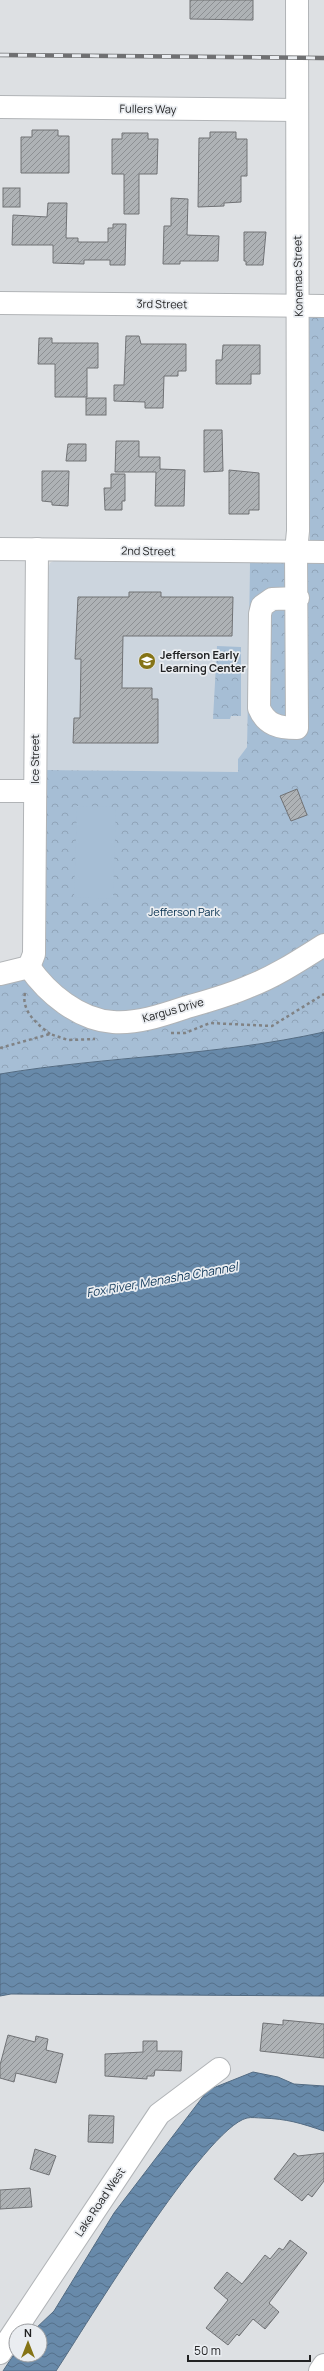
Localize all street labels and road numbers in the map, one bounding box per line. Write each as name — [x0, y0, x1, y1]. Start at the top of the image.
street label: Fullers Way — [120, 101, 177, 116]
street label: Konemac Street — [289, 235, 306, 317]
street label: 3rd Street — [136, 296, 188, 311]
street label: 2nd Street — [121, 543, 175, 558]
street label: Ice Street — [27, 734, 42, 784]
street label: Kargus Drive — [140, 993, 206, 1025]
street label: Lake Road West — [71, 2164, 128, 2239]

